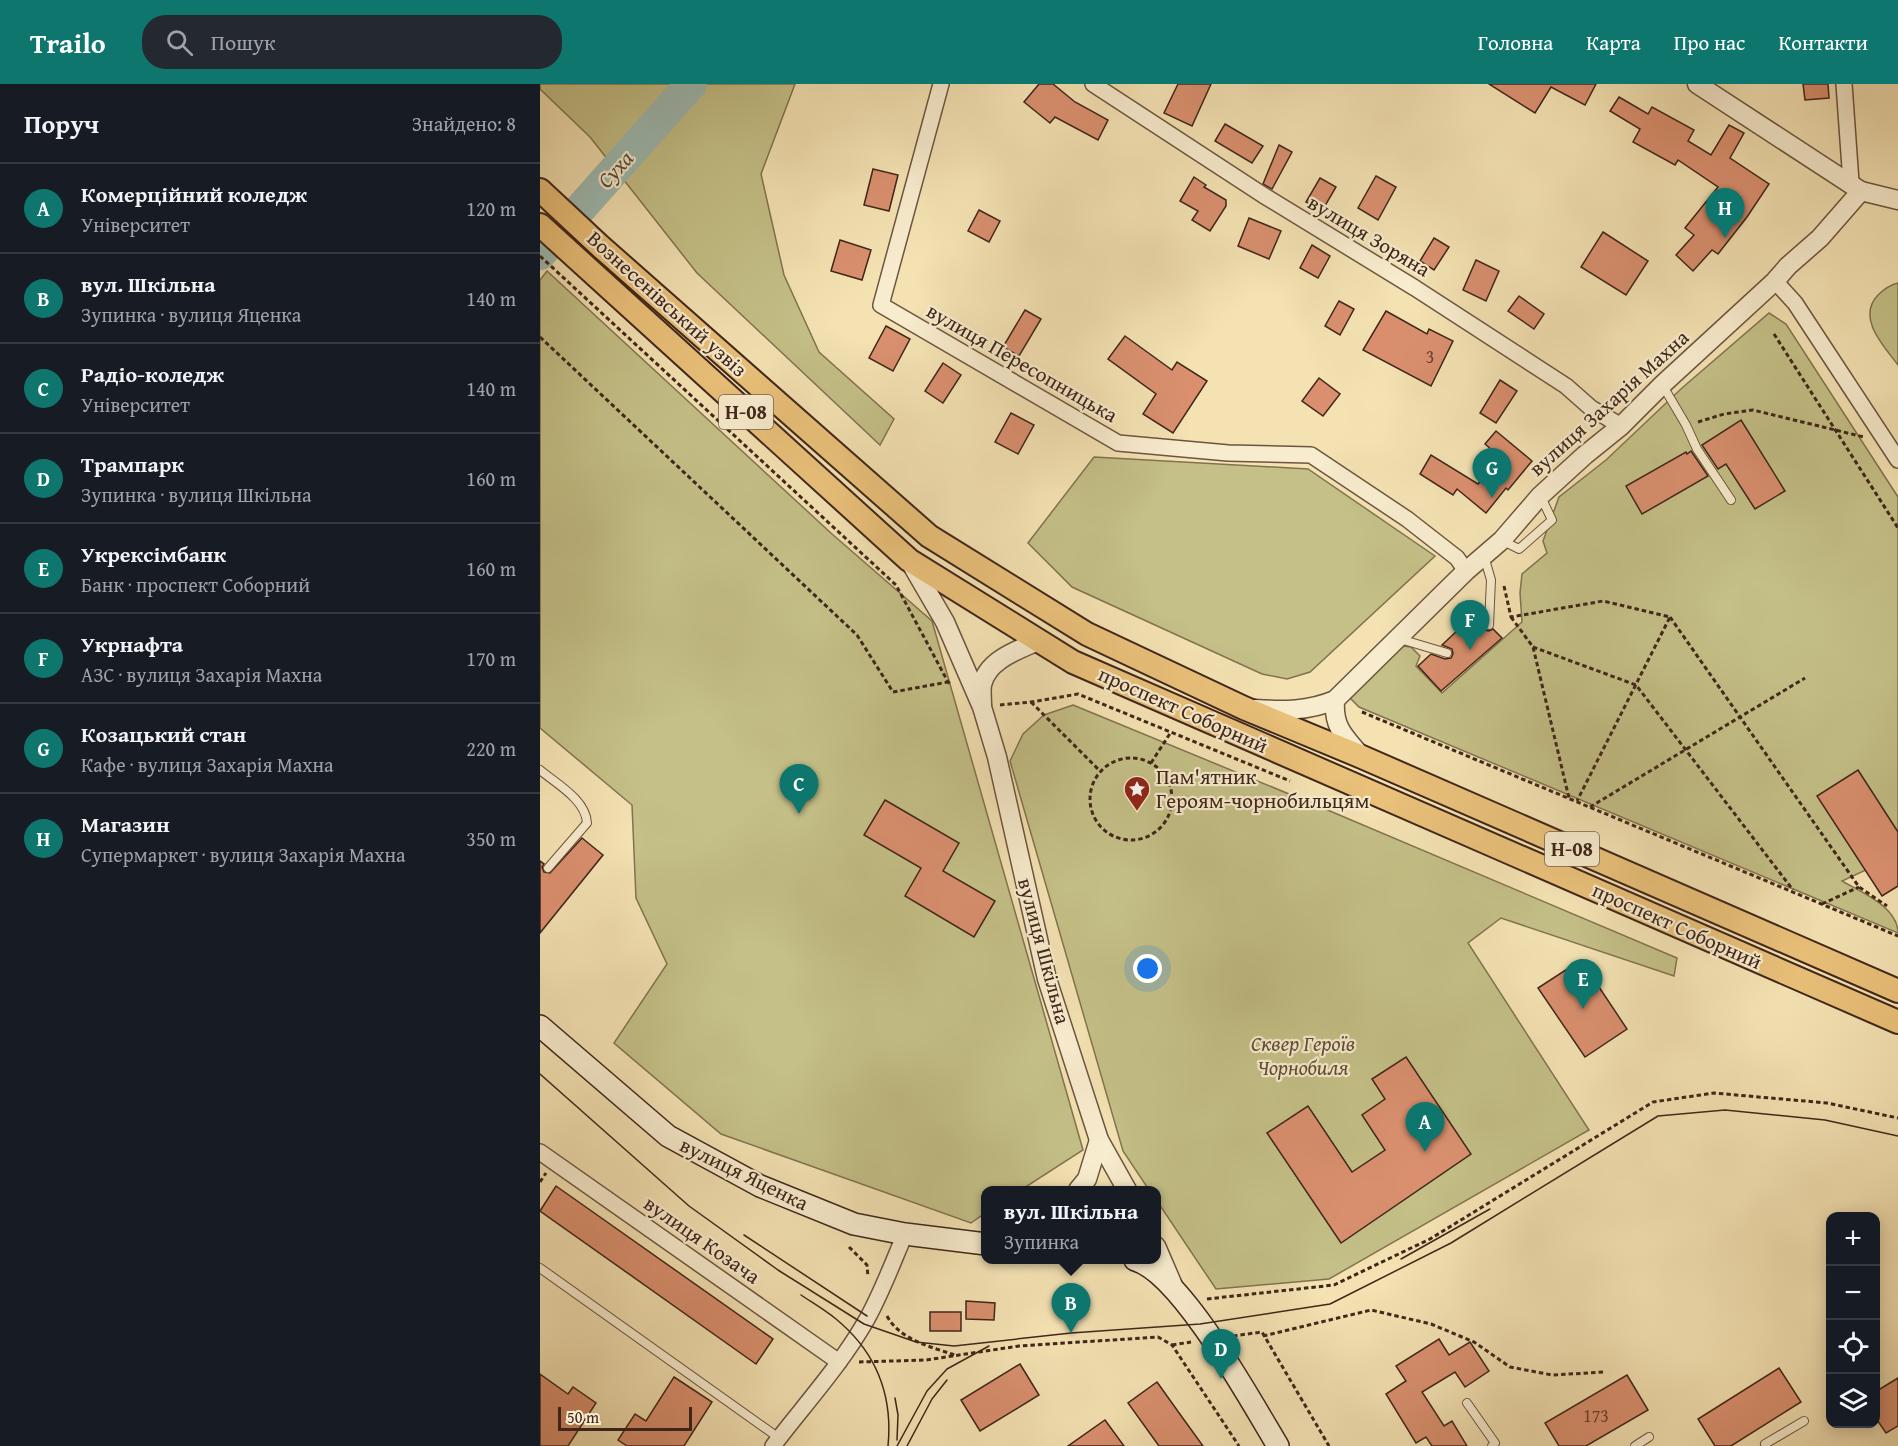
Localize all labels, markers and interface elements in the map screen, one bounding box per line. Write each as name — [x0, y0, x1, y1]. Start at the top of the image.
search box — [142, 15, 562, 69]
text: Trailo — [30, 22, 106, 63]
icon: search — [163, 26, 196, 59]
text: Пошук — [211, 26, 276, 58]
text: Головна — [1478, 27, 1553, 58]
text: Карта — [1586, 27, 1641, 58]
text: Про нас — [1674, 27, 1745, 58]
text: Контакти — [1778, 27, 1868, 58]
text: Поруч — [24, 104, 99, 143]
text: Знайдено: 8 — [412, 109, 516, 138]
water label: Суха — [589, 143, 641, 195]
text: Комерційний коледж — [81, 178, 307, 210]
street label: вулиця Зоряна — [1302, 187, 1436, 284]
pin: H — [1706, 188, 1744, 238]
text: A — [37, 194, 50, 223]
text: 120 m — [466, 194, 516, 223]
text: Університет — [81, 210, 190, 239]
street label: Вознесенівський узвіз — [580, 223, 754, 384]
text: вул. Шкільна — [81, 268, 216, 300]
text: B — [37, 284, 50, 313]
text: 140 m — [466, 284, 516, 313]
street label: вулиця Пересопницька — [921, 295, 1124, 430]
text: Зупинка · вулиця Яценка — [81, 300, 301, 329]
street label: вулиця Захарія Махна — [1522, 322, 1695, 483]
house number: 3 — [1426, 343, 1434, 370]
text: Радіо-коледж — [81, 358, 224, 390]
text: C — [38, 374, 49, 403]
text: 140 m — [466, 374, 516, 403]
text: Університет — [81, 390, 190, 419]
road number: Н-08 — [719, 395, 773, 429]
text: Трампарк — [81, 448, 184, 480]
pin: G — [1472, 448, 1512, 498]
text: D — [37, 464, 50, 493]
text: 160 m — [466, 464, 516, 493]
text: Зупинка · вулиця Шкільна — [81, 480, 312, 509]
text: Укрексімбанк — [81, 538, 226, 570]
text: E — [38, 554, 49, 583]
text: 160 m — [466, 554, 516, 583]
text: Банк · проспект Соборний — [81, 570, 310, 599]
pin: F — [1450, 600, 1490, 650]
text: Укрнафта — [81, 628, 183, 660]
text: F — [38, 644, 49, 673]
text: 170 m — [466, 644, 516, 673]
street label: проспект Соборний — [1093, 658, 1273, 761]
text: АЗС · вулиця Захарія Махна — [81, 660, 322, 689]
text: Козацький стан — [81, 718, 246, 750]
text: G — [37, 734, 50, 763]
text: 220 m — [466, 734, 516, 763]
text: Кафе · вулиця Захарія Махна — [81, 750, 334, 779]
place label: Пам'ятник Героям-чорнобильцям — [1156, 761, 1369, 816]
pin: C — [780, 764, 818, 814]
place icon: Пам'ятник Героям-чорнобильцям — [1122, 774, 1152, 812]
text: Магазин — [81, 808, 170, 840]
text: H — [37, 824, 50, 853]
text: 350 m — [466, 824, 516, 853]
road number: Н-08 — [1545, 832, 1599, 866]
text: Супермаркет · вулиця Захарія Махна — [81, 840, 406, 869]
street label: вулиця Шкільна — [1010, 874, 1079, 1027]
street label: проспект Соборний — [1587, 874, 1767, 977]
your location — [1133, 954, 1162, 983]
pin: E — [1564, 960, 1602, 1009]
park label: Сквер Героїв Чорнобиля — [1251, 1028, 1355, 1083]
pin: A — [1406, 1102, 1444, 1152]
street label: вулиця Яценка — [675, 1129, 814, 1218]
popup — [981, 1186, 1161, 1264]
street label: вулиця Козача — [638, 1188, 767, 1291]
text: вул. Шкільна — [1004, 1195, 1138, 1227]
map controls — [1826, 1212, 1880, 1428]
button: + — [1826, 1212, 1880, 1266]
text: Зупинка — [1004, 1227, 1079, 1256]
button: − — [1826, 1266, 1880, 1320]
pin: B — [1052, 1284, 1090, 1333]
button: locate — [1826, 1320, 1880, 1374]
pin: D — [1202, 1330, 1240, 1379]
button: layers — [1826, 1374, 1880, 1428]
house number: 173 — [1583, 1402, 1609, 1429]
scale bar — [558, 1404, 692, 1432]
text: 50 m — [567, 1405, 599, 1429]

